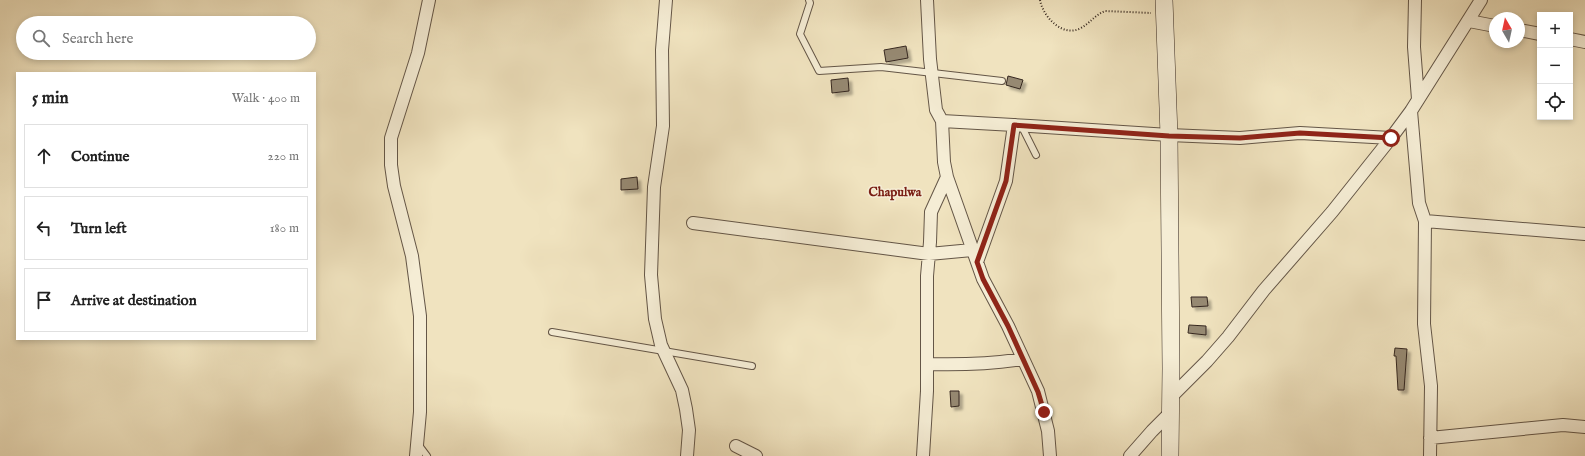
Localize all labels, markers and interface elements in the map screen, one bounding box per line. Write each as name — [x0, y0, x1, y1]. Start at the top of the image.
north arrow — [1489, 12, 1525, 48]
map controls — [1537, 12, 1573, 120]
button: + — [1537, 12, 1573, 48]
search box — [16, 16, 316, 60]
icon: search — [30, 27, 52, 49]
text: Search here — [62, 29, 133, 48]
button: − — [1537, 48, 1573, 84]
button: locate — [1537, 84, 1573, 120]
text: 5 min — [32, 88, 69, 109]
text: Walk · 400 m — [232, 90, 300, 107]
route start — [1382, 129, 1400, 147]
icon: ahead — [33, 145, 55, 167]
text: Continue — [71, 147, 129, 166]
text: 220 m — [268, 148, 299, 165]
district label: Chapulwa — [868, 184, 922, 201]
icon: left — [33, 217, 55, 239]
text: Turn left — [71, 219, 127, 238]
text: 180 m — [270, 220, 299, 237]
icon: arrive — [33, 289, 55, 311]
text: Arrive at destination — [71, 291, 197, 310]
route end — [1035, 403, 1053, 421]

